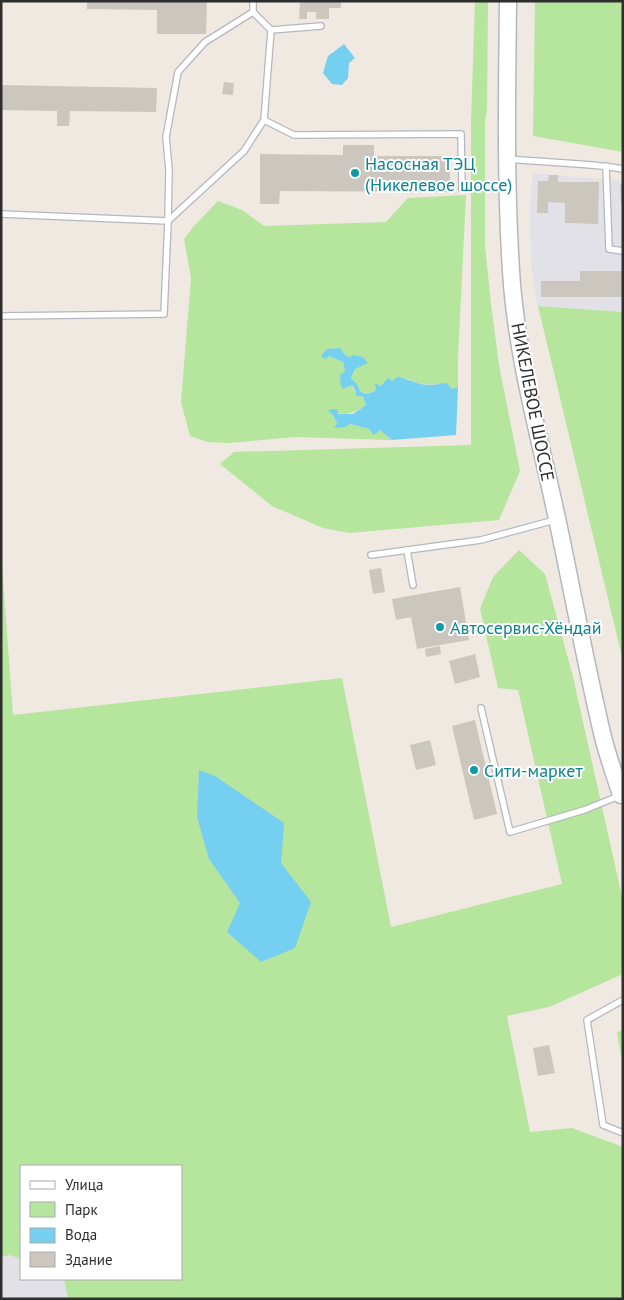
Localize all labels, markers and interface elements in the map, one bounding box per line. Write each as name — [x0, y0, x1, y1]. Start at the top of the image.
place label: Насосная ТЭЦ (Никелевое шоссе) — [365, 152, 512, 196]
marker: Насосная ТЭЦ (Никелевое шоссе) — [349, 167, 361, 179]
street label: НИКЕЛЕВОЕ ШОССЕ — [506, 321, 560, 483]
place label: Автосервис-Хёндай — [450, 616, 602, 639]
marker: Автосервис-Хёндай — [434, 621, 446, 633]
place label: Сити-маркет — [484, 759, 583, 782]
marker: Сити-маркет — [468, 764, 480, 776]
legend — [20, 1165, 182, 1280]
text: Улица — [65, 1175, 103, 1194]
text: Парк — [65, 1200, 98, 1219]
text: Вода — [65, 1225, 97, 1244]
text: Здание — [65, 1250, 113, 1269]

